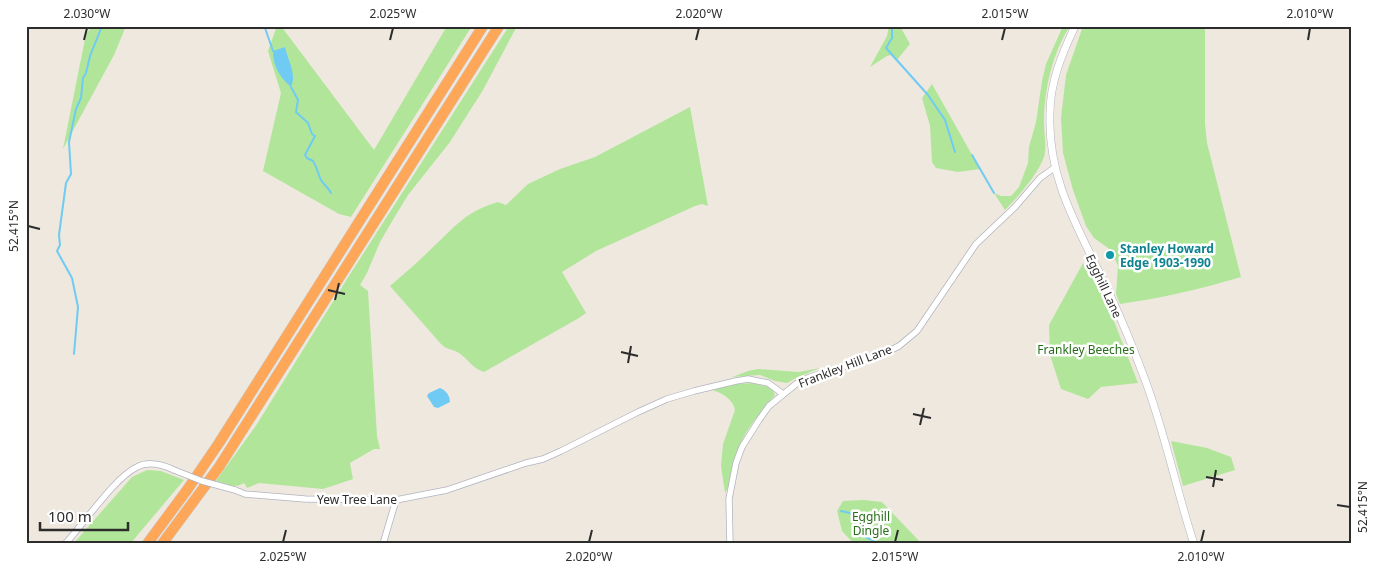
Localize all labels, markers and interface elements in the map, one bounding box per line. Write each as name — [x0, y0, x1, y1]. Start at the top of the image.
text: 2.030°W — [64, 5, 110, 22]
text: 2.025°W — [370, 5, 416, 22]
text: 2.020°W — [676, 5, 722, 22]
text: 2.015°W — [982, 5, 1028, 22]
text: 2.010°W — [1287, 5, 1333, 22]
text: 52.415°N — [5, 200, 22, 252]
place label: Stanley Howard Edge 1903-1990 — [1120, 240, 1214, 271]
marker: Stanley Howard Edge 1903-1990 — [1104, 249, 1116, 261]
street label: Egghill Lane — [1082, 251, 1126, 321]
street label: Frankley Hill Lane — [796, 340, 894, 392]
park label: Frankley Beeches — [1037, 341, 1135, 358]
text: 52.415°N — [1354, 481, 1371, 533]
street label: Yew Tree Lane — [317, 491, 397, 508]
scale bar — [40, 500, 128, 532]
text: 100 m — [48, 506, 92, 526]
park label: Egghill Dingle — [852, 508, 890, 539]
text: 2.025°W — [260, 548, 306, 565]
text: 2.020°W — [566, 548, 612, 565]
text: 2.015°W — [872, 548, 918, 565]
text: 2.010°W — [1178, 548, 1224, 565]

